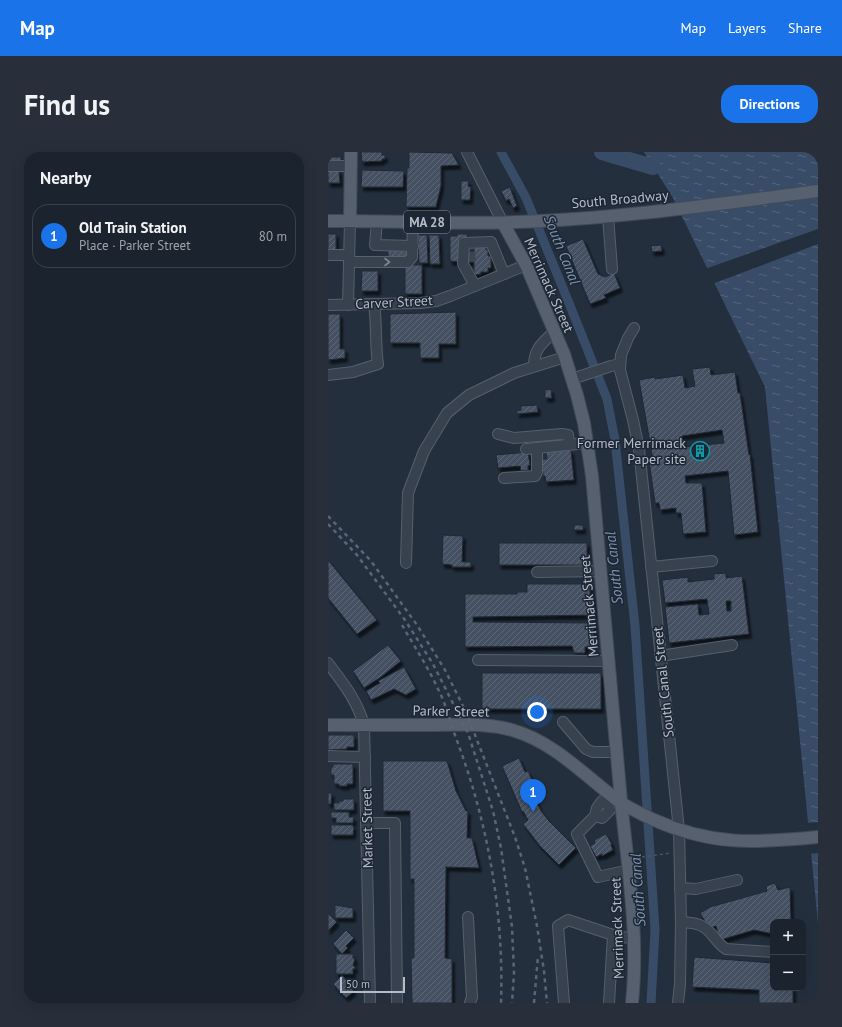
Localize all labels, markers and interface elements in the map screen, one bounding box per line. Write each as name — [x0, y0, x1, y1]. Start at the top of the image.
text: Map — [20, 16, 55, 40]
text: Map — [680, 19, 706, 37]
text: Layers — [728, 19, 766, 37]
text: Share — [788, 19, 822, 37]
button: Directions — [721, 85, 818, 123]
text: Find us — [24, 86, 110, 123]
text: Nearby — [40, 167, 91, 189]
street label: South Broadway — [571, 186, 670, 212]
road number: MA 28 — [404, 211, 450, 233]
water label: South Canal — [540, 212, 585, 287]
text: Old Train Station — [79, 218, 187, 237]
text: 1 — [50, 228, 58, 245]
text: 80 m — [259, 228, 287, 245]
street label: Merrimack Street — [520, 235, 578, 335]
text: Place · Parker Street — [79, 237, 191, 254]
one-way arrow — [384, 258, 390, 266]
street label: Carver Street — [355, 291, 433, 313]
place label: Former Merrimack Paper site — [577, 434, 686, 468]
building icon: Former Merrimack Paper site — [689, 440, 711, 462]
water label: South Canal — [600, 531, 627, 606]
street label: Merrimack Street — [576, 554, 602, 658]
street label: South Canal Street — [648, 625, 678, 738]
street label: Parker Street — [412, 701, 490, 721]
your location — [527, 702, 547, 722]
pin: 1 — [520, 779, 546, 812]
street label: Market Street — [357, 787, 377, 868]
water label: South Canal — [625, 853, 650, 927]
street label: Merrimack Street — [606, 877, 628, 979]
map controls — [770, 919, 806, 991]
button: + — [770, 919, 806, 955]
button: − — [770, 955, 806, 991]
scale bar — [340, 975, 405, 994]
text: 50 m — [346, 977, 370, 991]

